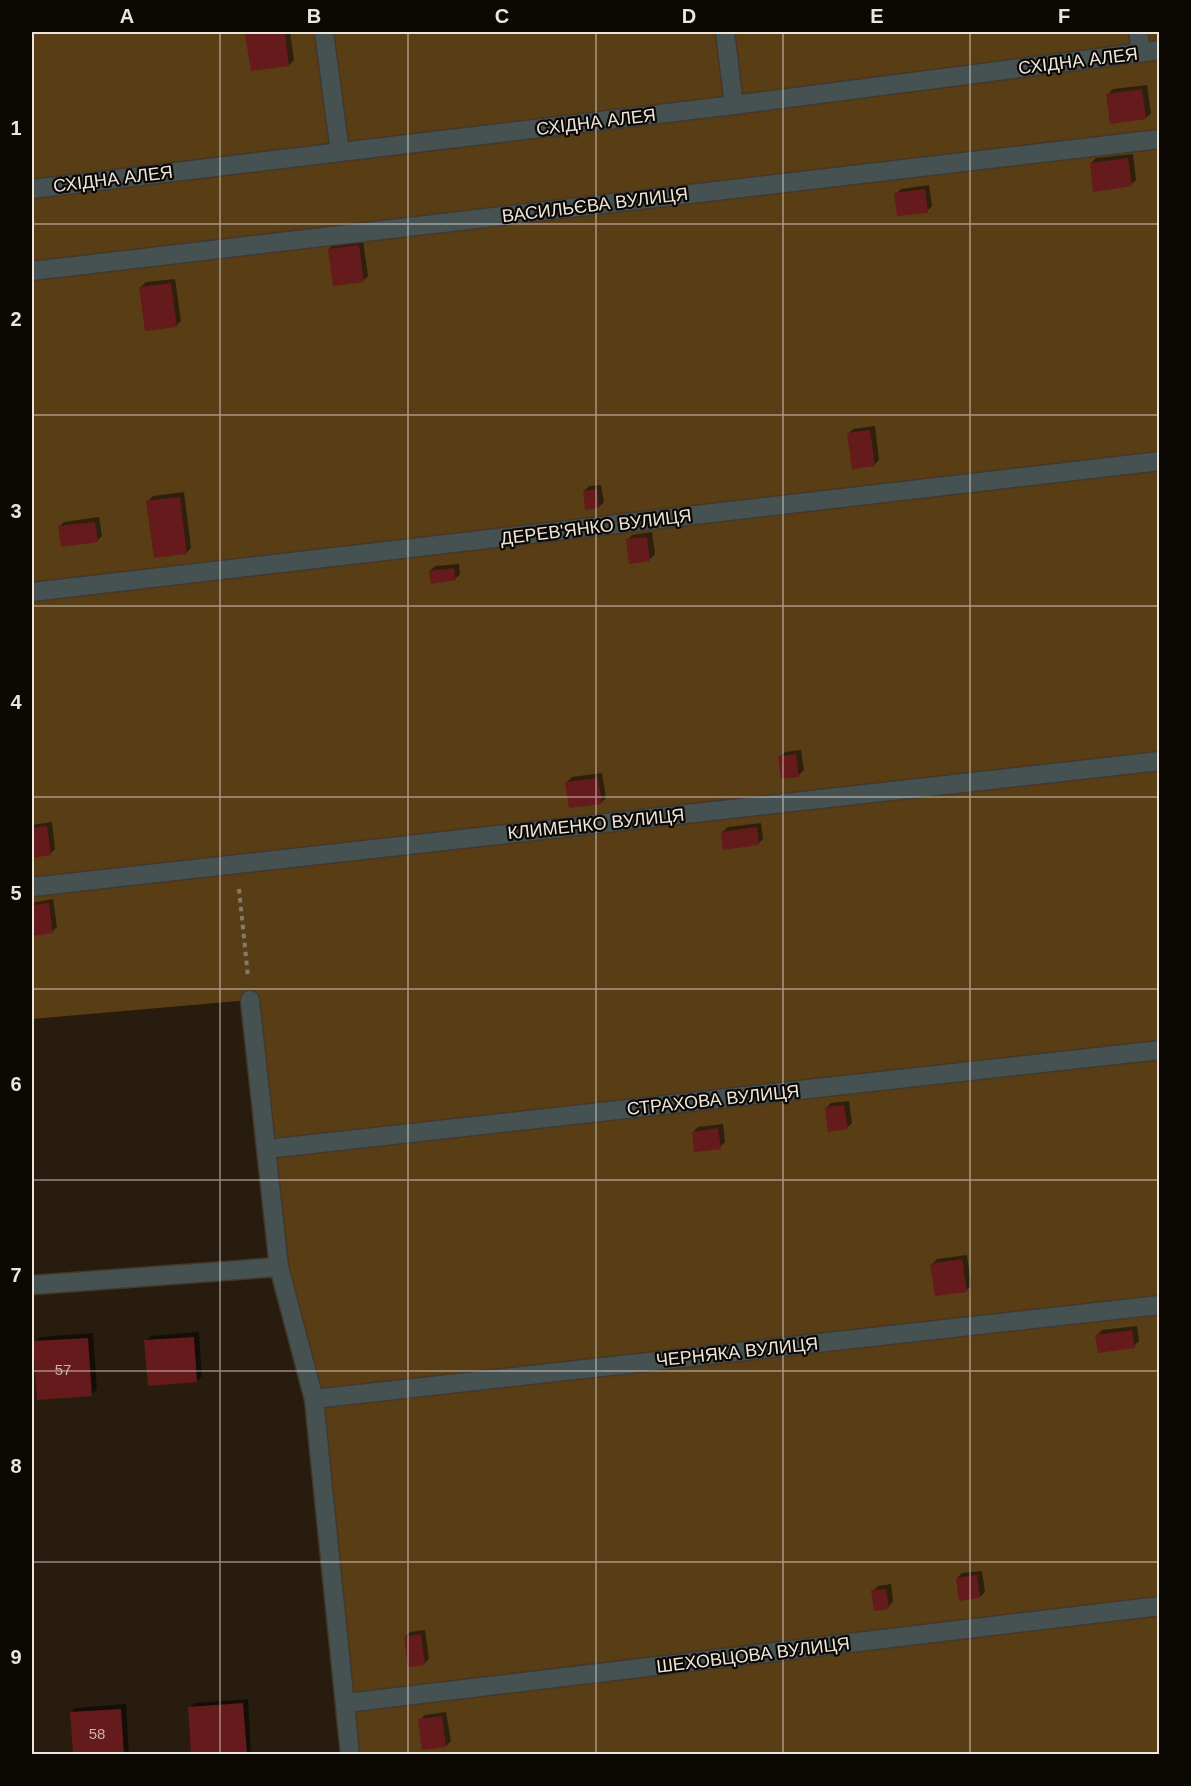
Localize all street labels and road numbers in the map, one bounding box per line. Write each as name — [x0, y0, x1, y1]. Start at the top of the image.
street label: СХІДНА АЛЕЯ — [1017, 44, 1139, 78]
street label: СХІДНА АЛЕЯ — [535, 105, 657, 139]
street label: СХІДНА АЛЕЯ — [52, 162, 174, 196]
street label: ВАСИЛЬЄВА ВУЛИЦЯ — [501, 184, 689, 226]
street label: ДЕРЕВ'ЯНКО ВУЛИЦЯ — [499, 505, 693, 549]
street label: КЛИМЕНКО ВУЛИЦЯ — [507, 805, 685, 843]
street label: СТРАХОВА ВУЛИЦЯ — [626, 1081, 800, 1119]
street label: ЧЕРНЯКА ВУЛИЦЯ — [655, 1334, 819, 1370]
street label: ШЕХОВЦОВА ВУЛИЦЯ — [655, 1633, 851, 1677]

